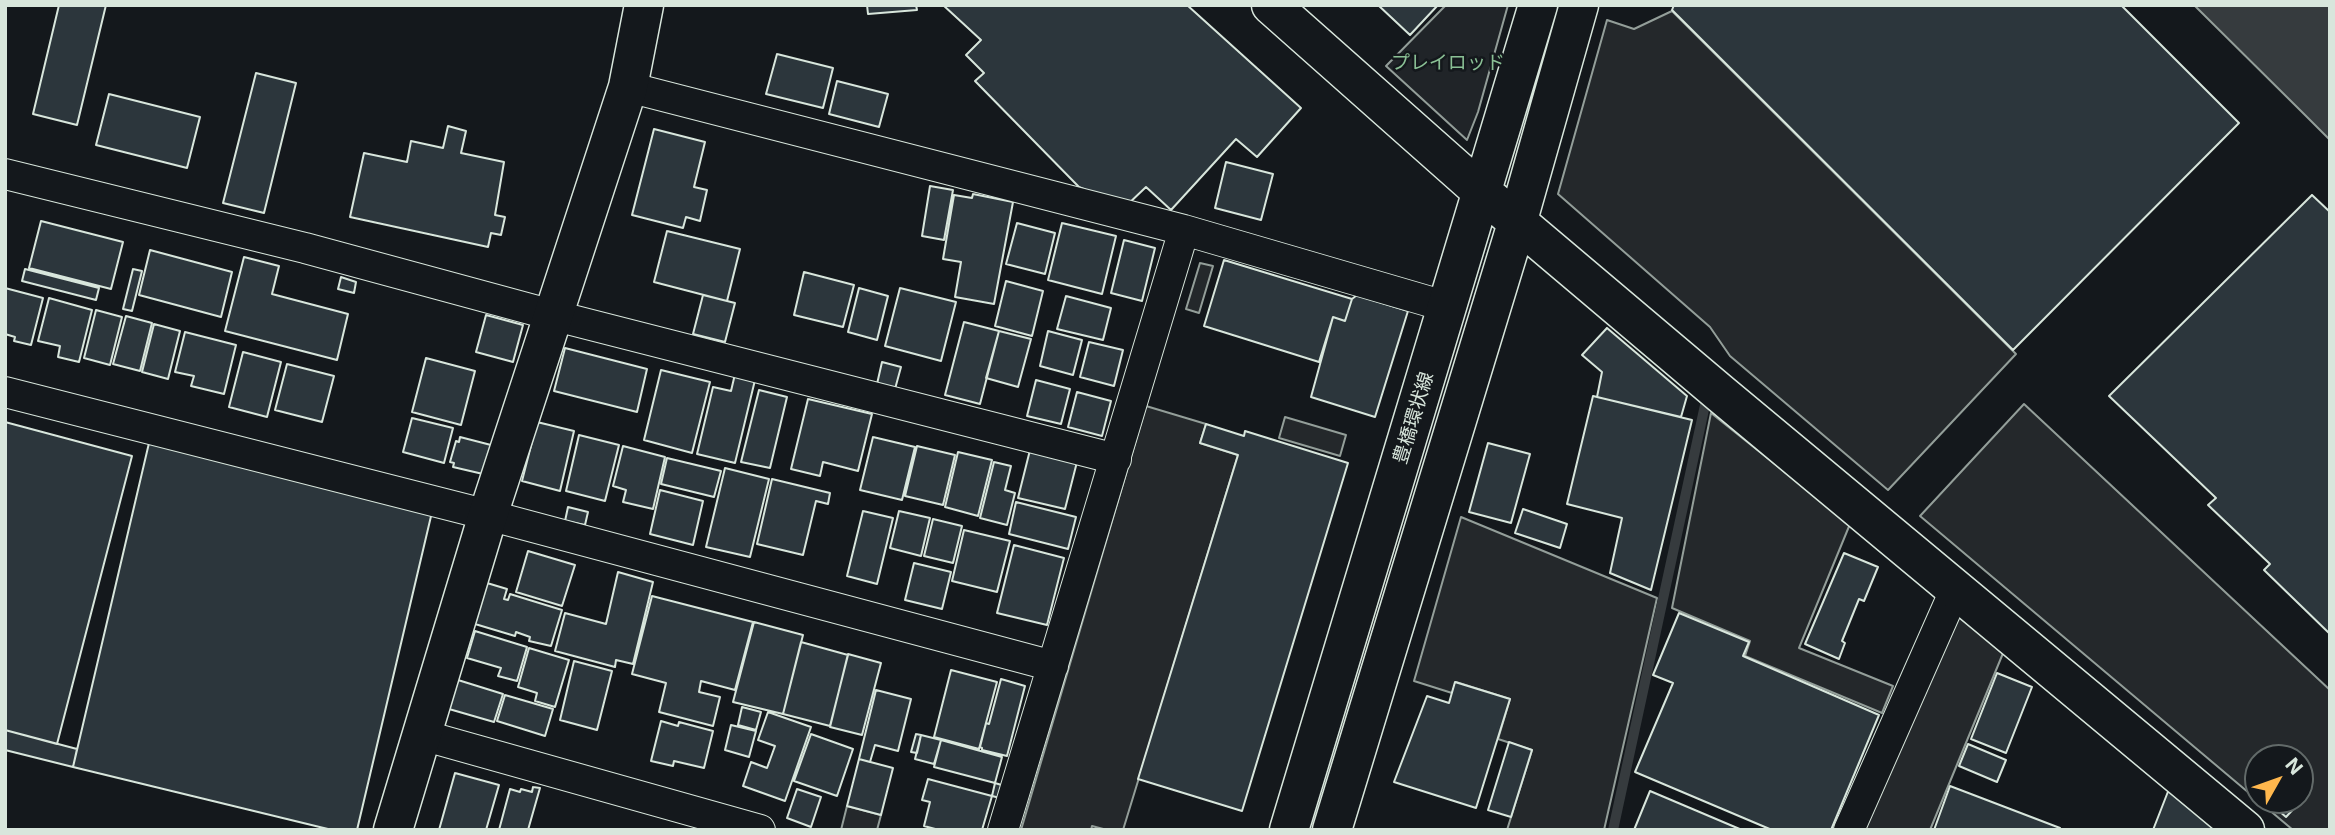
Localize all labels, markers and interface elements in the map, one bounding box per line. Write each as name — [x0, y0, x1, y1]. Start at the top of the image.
park label: プレイロッド — [1391, 52, 1505, 74]
street label: 豊橋環状線 — [1389, 369, 1439, 467]
north arrow — [2244, 744, 2314, 814]
text: N — [2280, 754, 2307, 779]

